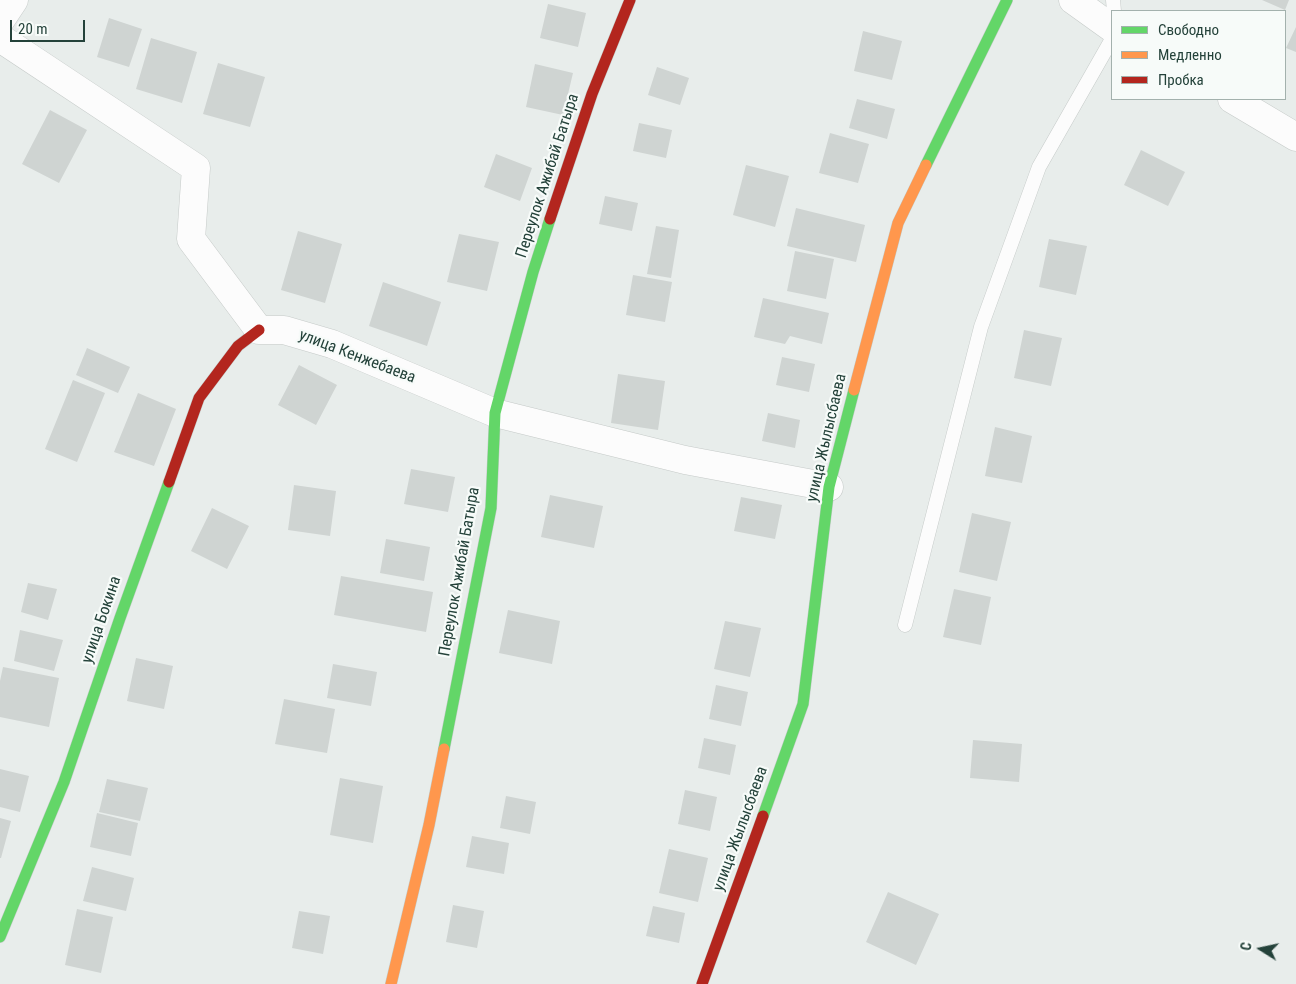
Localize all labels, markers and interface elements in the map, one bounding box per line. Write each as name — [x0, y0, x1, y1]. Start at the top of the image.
scale bar — [12, 10, 88, 42]
legend — [1111, 10, 1286, 100]
text: 20 m — [18, 20, 48, 38]
text: Свободно — [1158, 21, 1219, 39]
text: Медленно — [1158, 46, 1222, 64]
text: Пробка — [1158, 71, 1204, 89]
street label: Переулок Ажибай Батыра — [512, 92, 584, 260]
street label: улица Кенжебаева — [296, 326, 418, 388]
street label: улица Жылысбаева — [803, 372, 851, 504]
street label: Переулок Ажибай Батыра — [436, 486, 484, 658]
street label: улица Бокина — [78, 574, 126, 666]
street label: улица Жылысбаева — [710, 764, 772, 894]
north arrow — [1236, 924, 1286, 974]
text: С — [1238, 941, 1255, 952]

